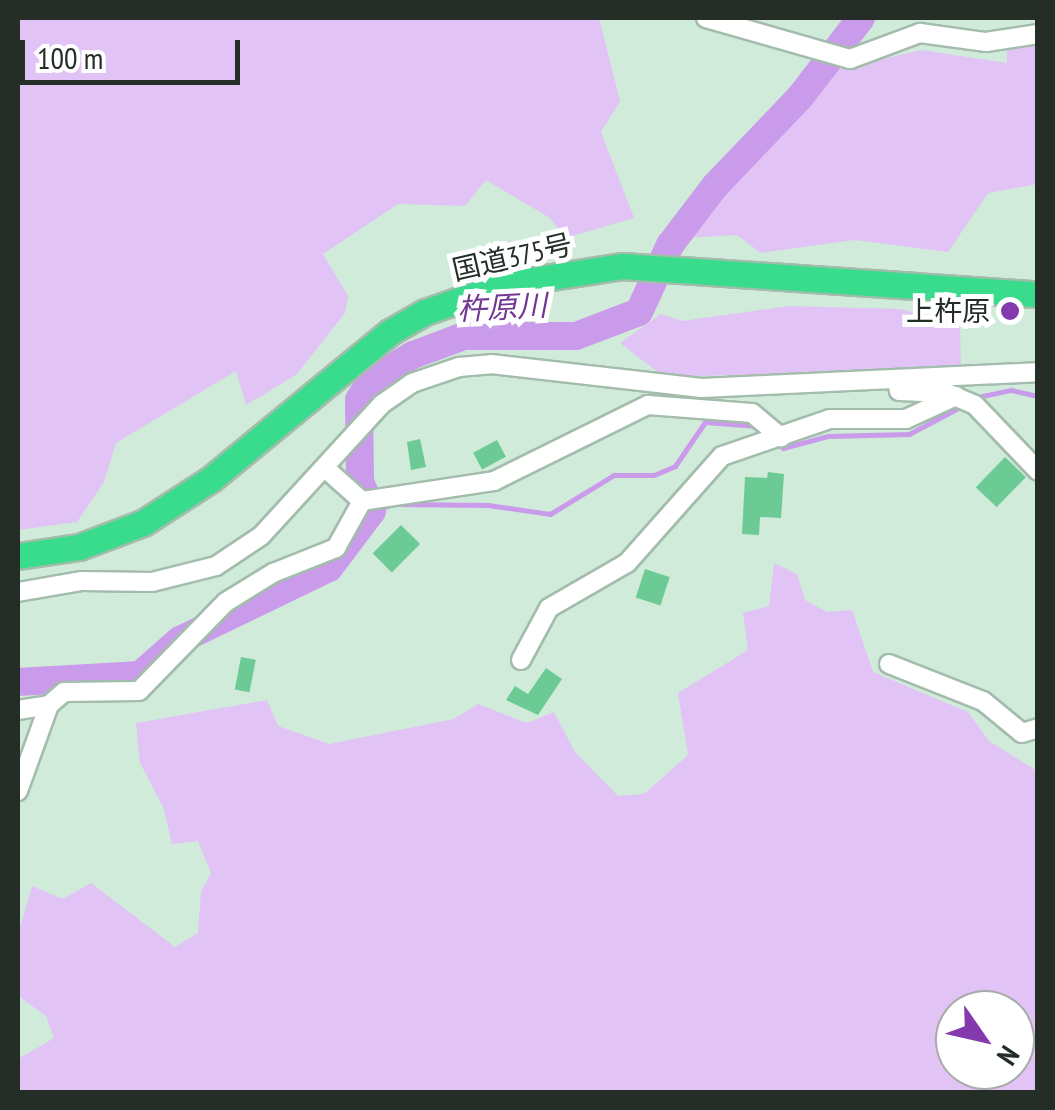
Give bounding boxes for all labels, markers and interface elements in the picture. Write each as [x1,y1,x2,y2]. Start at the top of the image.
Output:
scale bar [25,20,245,82]
text: 100 m [37,38,103,77]
street label: 国道375号 [449,227,575,287]
water label: 杵原川 [456,287,548,327]
place label: 上杵原 [906,294,990,328]
marker: 上杵原 [999,300,1021,322]
north arrow [935,990,1035,1090]
text: N [989,1039,1028,1073]

